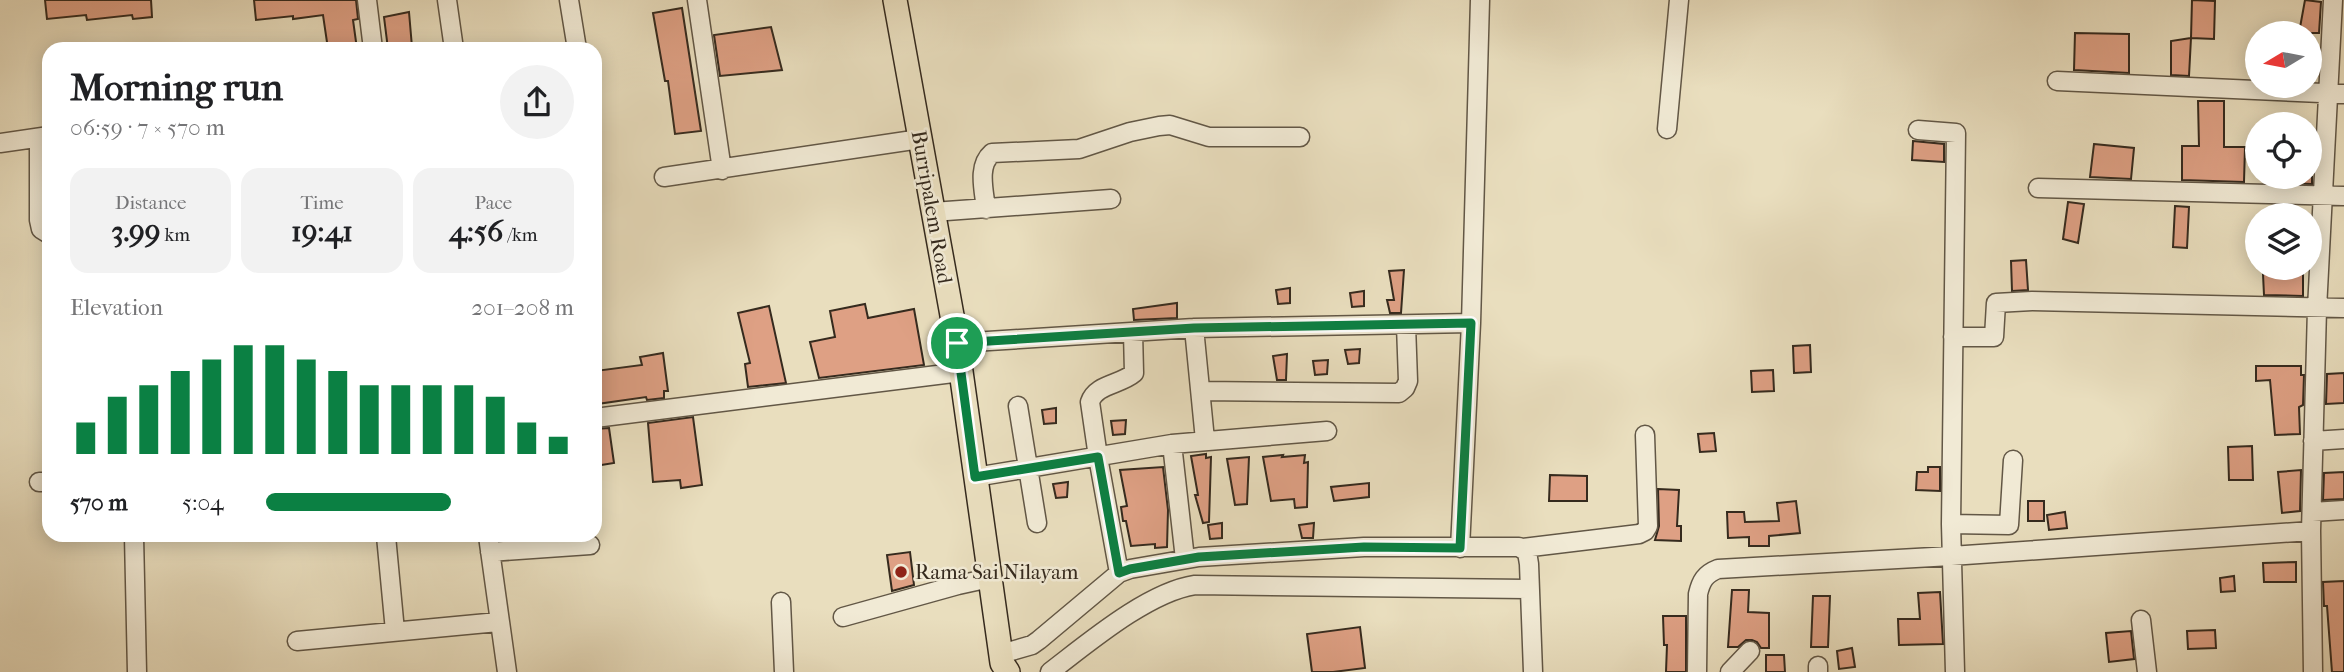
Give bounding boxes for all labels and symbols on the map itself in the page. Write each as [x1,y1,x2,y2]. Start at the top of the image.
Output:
north arrow [2245,21,2322,98]
street label: Burripalem Road [907,128,957,286]
pin [927,313,987,373]
place label: Rama Sai Nilayam [915,560,1079,584]
marker: Rama Sai Nilayam [893,564,909,580]

